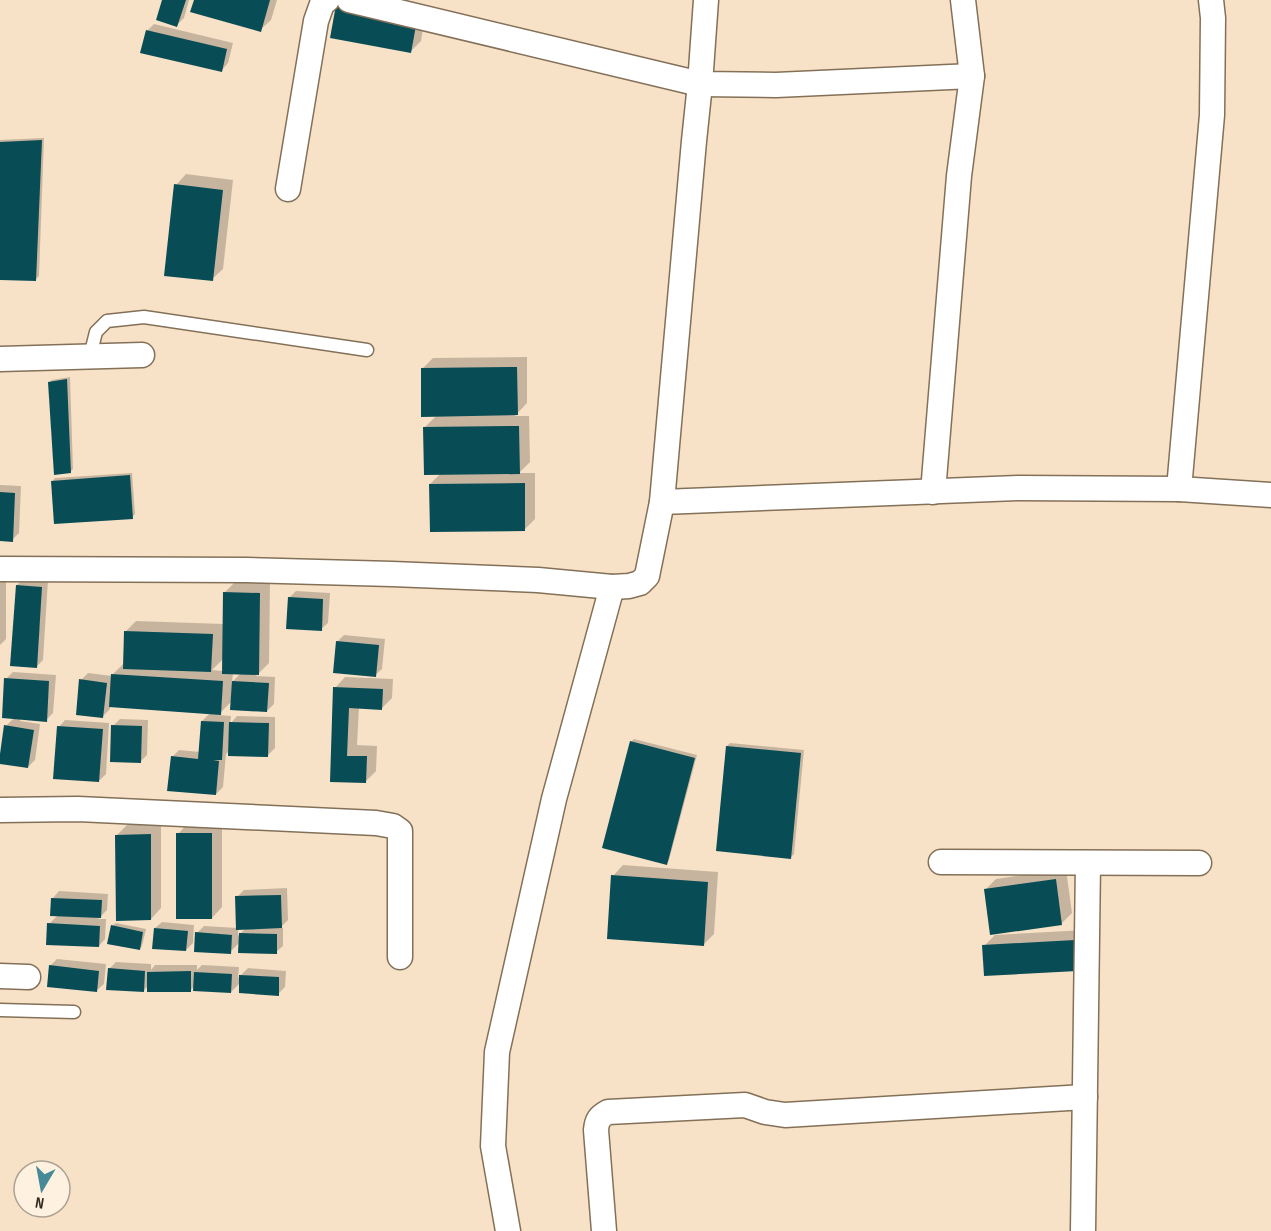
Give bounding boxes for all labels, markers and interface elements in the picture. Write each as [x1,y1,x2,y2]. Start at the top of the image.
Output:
north arrow [12,1159,72,1219]
text: N [34,1192,46,1212]

